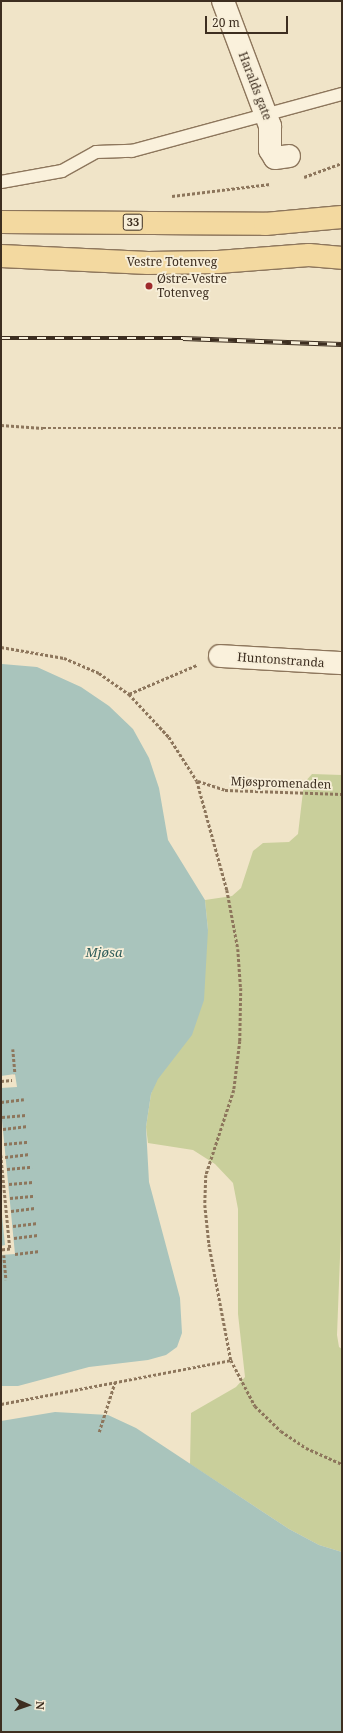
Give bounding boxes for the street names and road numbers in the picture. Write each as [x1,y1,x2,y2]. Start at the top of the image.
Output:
street label: Haralds gate [235,50,275,122]
road number: 33 [122,213,144,231]
street label: Vestre Totenveg [127,255,217,269]
street label: Huntonstranda [237,650,325,670]
street label: Mjøspromenaden [230,774,332,792]

